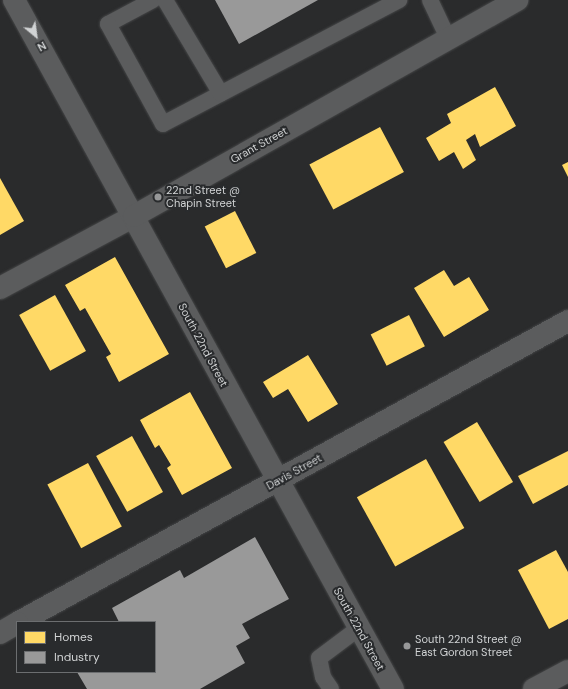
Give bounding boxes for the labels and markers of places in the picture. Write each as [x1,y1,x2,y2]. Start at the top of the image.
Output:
place label: 22nd Street @ Chapin Street [166,184,240,210]
marker: 22nd Street @ Chapin Street [153,192,163,202]
place label: South 22nd Street @ East Gordon Street [415,633,522,659]
marker: South 22nd Street @ East Gordon Street [402,641,412,651]

